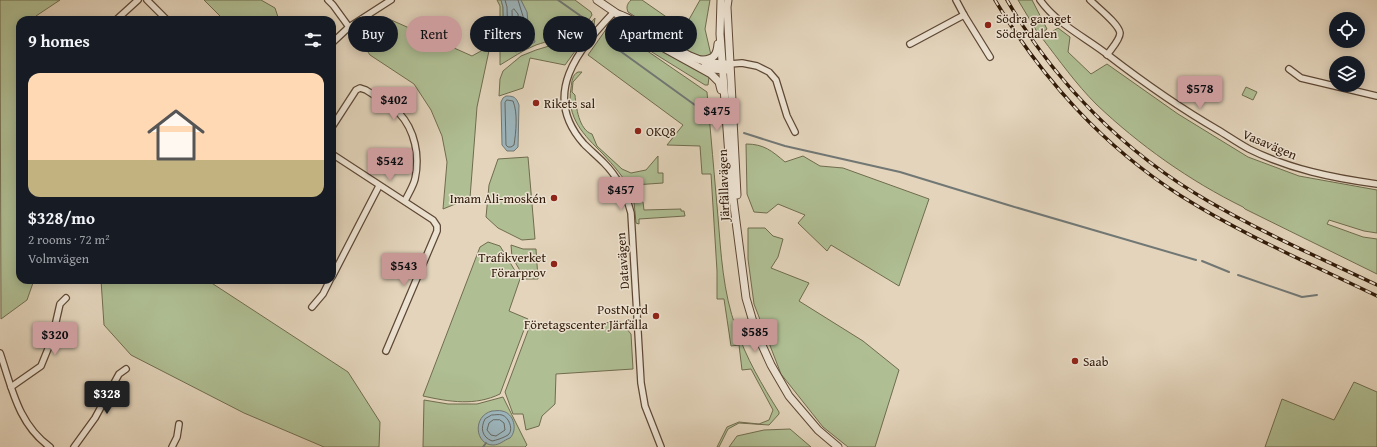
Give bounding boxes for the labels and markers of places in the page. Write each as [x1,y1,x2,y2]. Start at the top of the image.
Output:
place label: Södra garaget Söderdalen [996,9,1072,43]
marker: Södra garaget Söderdalen [983,20,993,30]
pin: $578 [1176,76,1224,110]
pin: $402 [370,87,418,121]
place label: Rikets sal [544,94,595,113]
marker: Rikets sal [531,98,541,108]
pin: $475 [693,98,741,132]
place label: OKQ8 [646,122,676,141]
marker: OKQ8 [633,126,643,136]
pin: $542 [366,148,414,182]
pin: $457 [597,177,645,211]
place label: Imam Ali-moskén [450,189,547,208]
marker: Imam Ali-moskén [549,193,559,203]
place label: Trafikverket Förarprov [478,248,547,282]
pin: $543 [380,253,428,287]
marker: Trafikverket Förarprov [549,259,559,269]
place label: PostNord Företagscenter Järfälla [524,300,649,334]
marker: PostNord Företagscenter Järfälla [651,311,661,321]
pin: $585 [731,319,779,353]
pin: $320 [31,322,79,356]
place label: Saab [1083,352,1109,371]
marker: Saab [1070,356,1080,366]
pin: $328 [83,381,131,415]

